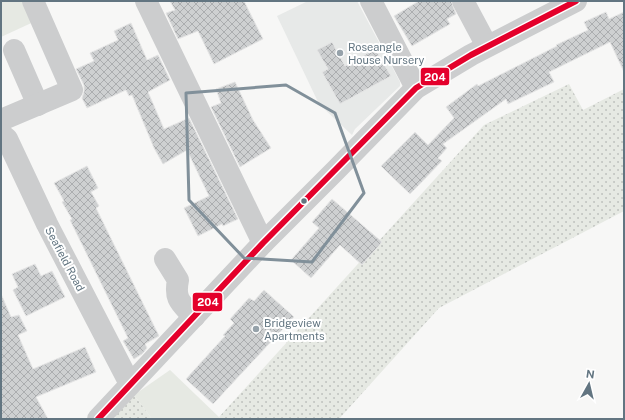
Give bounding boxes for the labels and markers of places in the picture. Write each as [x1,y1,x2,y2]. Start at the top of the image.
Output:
place label: Roseangle House Nursery [348,41,425,66]
marker: Roseangle House Nursery [335,48,345,58]
unlabelled marker [299,196,309,206]
place label: Bridgeview Apartments [264,317,325,342]
marker: Bridgeview Apartments [251,324,261,334]

